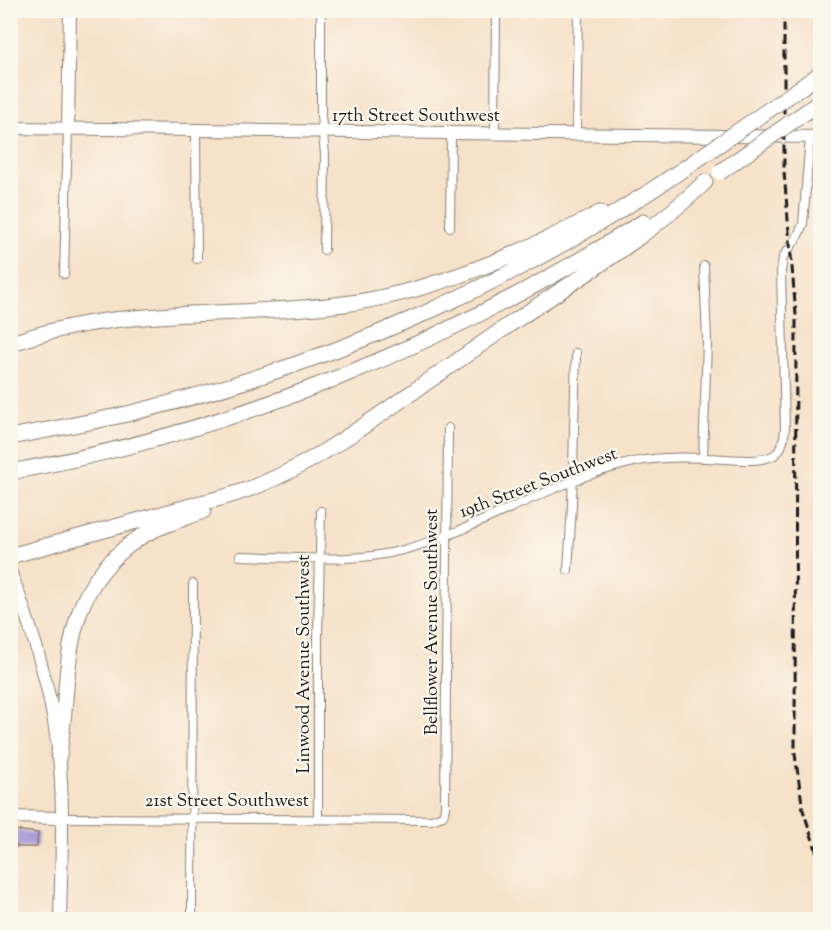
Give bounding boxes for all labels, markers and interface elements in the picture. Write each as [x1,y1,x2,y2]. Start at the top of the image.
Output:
street label: 17th Street Southwest [332,104,500,130]
street label: 19th Street Southwest [456,442,622,526]
street label: Bellflower Avenue Southwest [420,509,446,735]
street label: Linwood Avenue Southwest [292,555,318,773]
street label: 21st Street Southwest [145,789,309,815]

